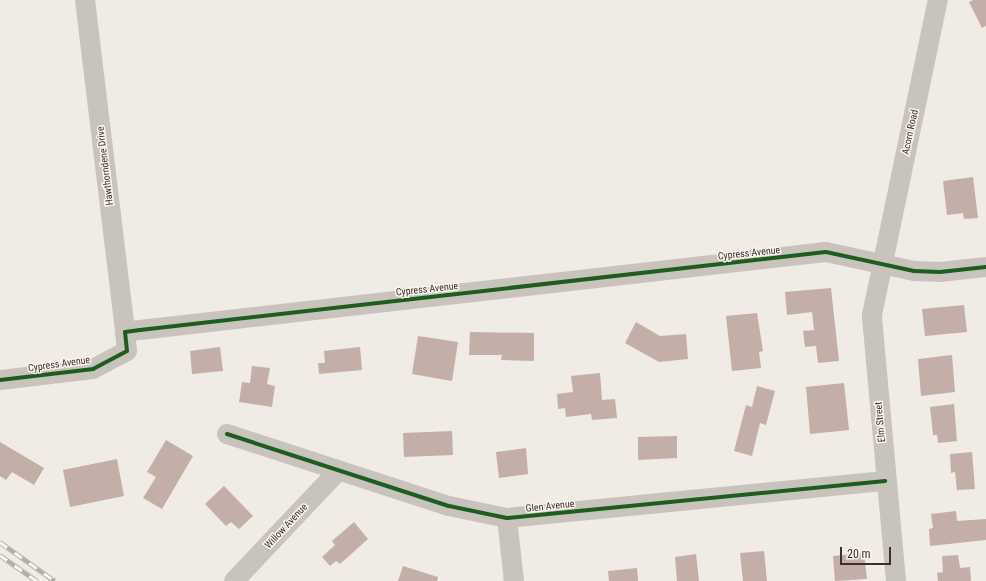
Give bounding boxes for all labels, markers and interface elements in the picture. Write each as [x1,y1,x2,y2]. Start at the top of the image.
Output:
street label: Acorn Road [899,108,921,156]
street label: Hawthorndene Drive [94,126,116,206]
street label: Cypress Avenue [717,244,781,262]
street label: Cypress Avenue [395,280,459,298]
street label: Cypress Avenue [27,354,91,374]
street label: Elm Street [872,401,888,443]
street label: Glen Avenue [525,497,575,515]
street label: Willow Avenue [262,501,310,551]
scale bar [842,539,893,565]
text: 20 m [847,547,871,561]

